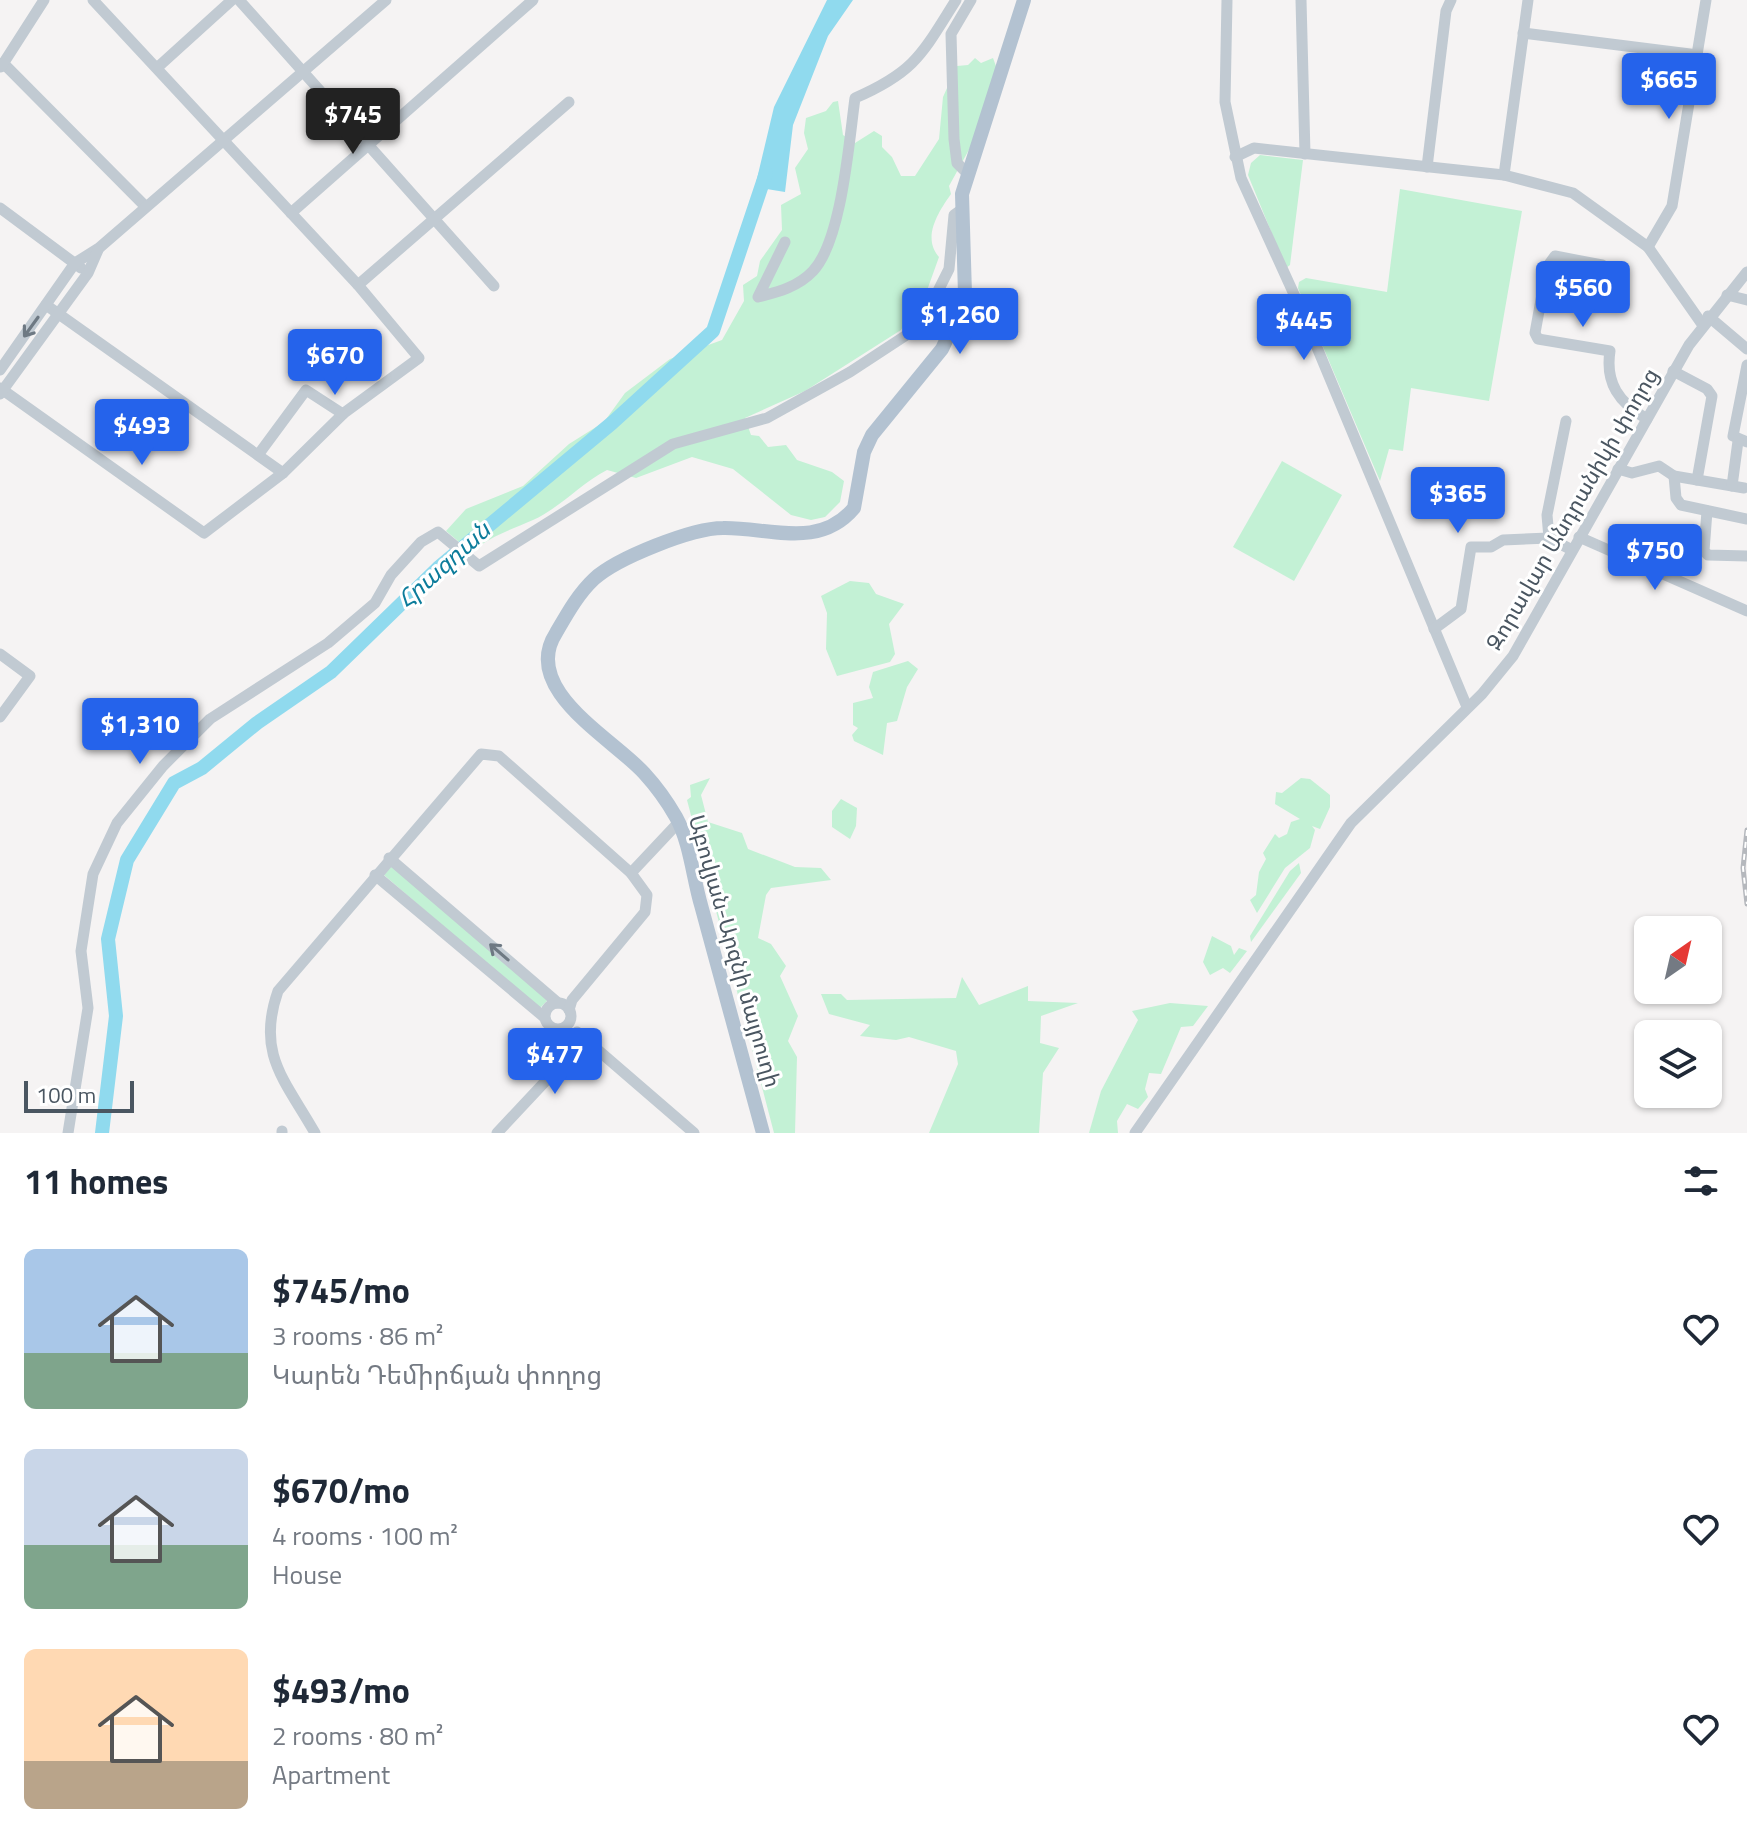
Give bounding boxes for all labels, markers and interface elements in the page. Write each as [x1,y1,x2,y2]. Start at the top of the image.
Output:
pin: $665 [1622,53,1716,121]
text: $665 [1640,59,1698,98]
pin: $745 [306,88,400,156]
text: $745 [324,94,382,133]
pin: $560 [1536,261,1630,329]
text: $560 [1554,267,1612,306]
pin: $1,260 [895,288,1025,356]
text: $1,260 [920,294,1000,333]
pin: $445 [1257,294,1351,362]
text: $445 [1275,300,1333,339]
one-way arrow [22,316,39,337]
pin: $670 [288,329,382,397]
text: $670 [306,335,364,374]
street label: Զորավար Անդրանիկի փողոց [1477,361,1667,657]
pin: $493 [95,399,189,467]
text: $493 [113,405,171,444]
pin: $365 [1411,467,1505,535]
text: $365 [1429,473,1487,512]
water label: Հրազդան [389,511,499,616]
pin: $750 [1608,524,1702,592]
text: $750 [1626,530,1684,569]
pin: $1,310 [75,698,205,766]
text: $1,310 [100,704,180,743]
street label: Աբովյան-Արզնի մայրուղի [680,811,790,1091]
north arrow [1634,916,1722,1004]
map controls [1634,916,1722,1108]
one-way arrow [489,943,510,961]
button: layers [1634,1020,1722,1108]
pin: $477 [508,1028,602,1096]
text: $477 [526,1034,584,1073]
scale bar [24,1077,134,1113]
text: 100 m [36,1078,96,1112]
text: 11 homes [24,1155,168,1207]
icon: filters [1679,1159,1723,1203]
text: $745/mo [272,1264,410,1316]
icon: home [88,1281,184,1377]
icon: heart [1679,1307,1723,1351]
text: 3 rooms · 86 m² [272,1316,443,1355]
text: Կարեն Դեմիրճյան փողոց [272,1355,602,1394]
text: $670/mo [272,1464,410,1516]
icon: home [88,1481,184,1577]
icon: heart [1679,1507,1723,1551]
text: 4 rooms · 100 m² [272,1516,458,1555]
text: House [272,1555,342,1594]
text: $493/mo [272,1664,410,1716]
icon: home [88,1681,184,1777]
icon: heart [1679,1707,1723,1751]
text: 2 rooms · 80 m² [272,1716,443,1755]
text: Apartment [272,1755,390,1794]

